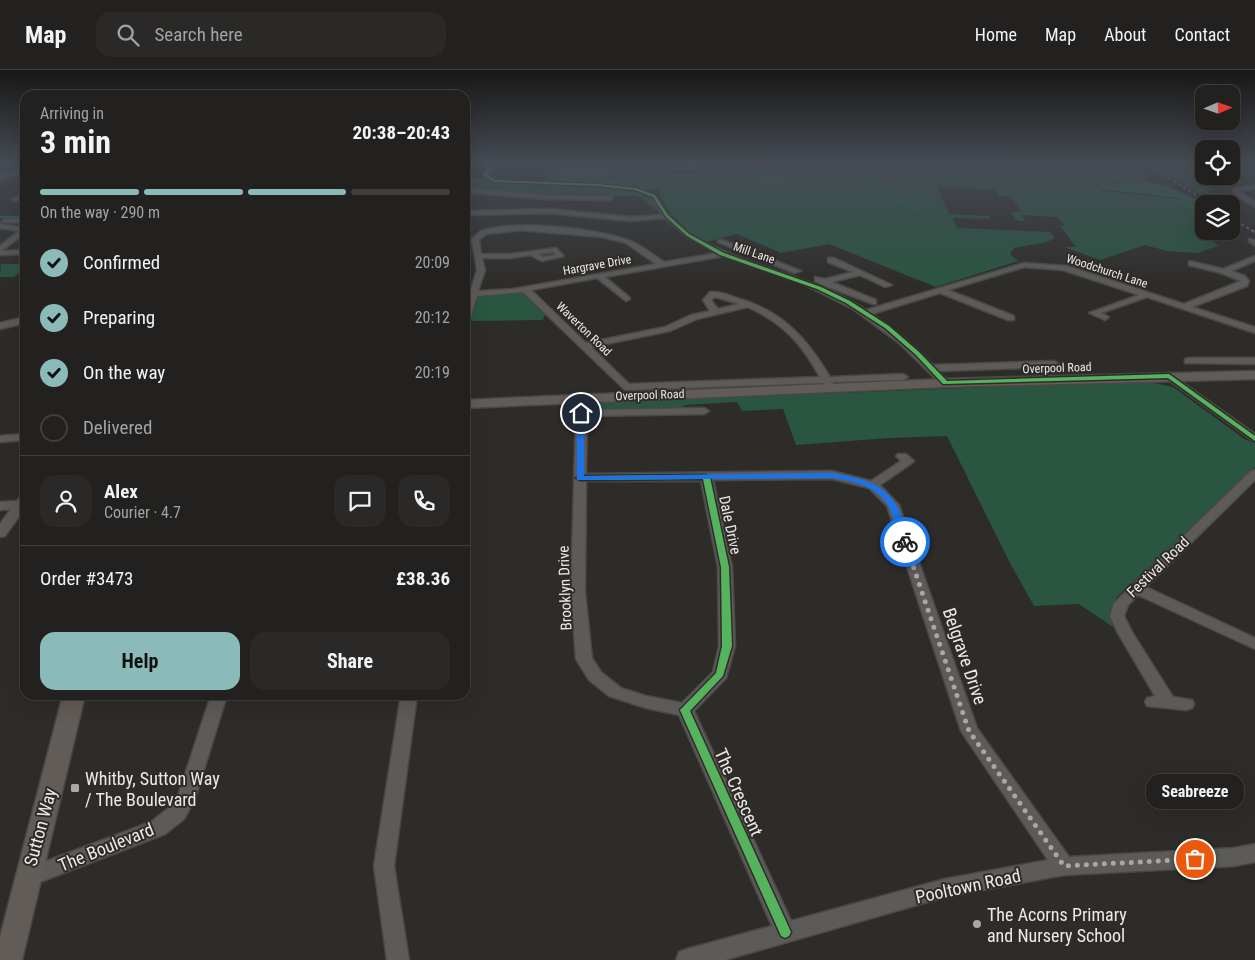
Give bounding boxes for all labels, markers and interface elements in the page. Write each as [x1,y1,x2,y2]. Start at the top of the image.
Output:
search box [96,12,446,57]
text: Map [25,21,66,49]
icon: search [114,21,142,49]
text: Search here [154,23,243,46]
text: Home [975,24,1017,45]
text: Map [1045,24,1076,45]
text: About [1104,24,1146,45]
text: Contact [1174,24,1230,45]
north arrow [1195,85,1240,130]
map controls [1195,85,1240,240]
text: Arriving in [40,104,104,123]
text: 20:38–20:43 [352,121,450,144]
text: 3 min [40,123,111,161]
button: locate [1195,140,1240,185]
button: layers [1195,195,1240,240]
text: On the way · 290 m [40,203,160,222]
street label: Mill Lane [731,239,777,267]
icon: check [40,249,68,277]
text: Confirmed [83,251,160,274]
street label: Woodchurch Lane [1065,251,1150,291]
street label: Hargrave Drive [562,252,633,278]
text: 20:09 [415,253,450,272]
street label: Waverton Road [553,299,615,359]
icon: check [40,304,68,332]
text: Preparing [83,306,155,329]
text: 20:12 [415,308,450,327]
icon: check [40,359,68,387]
street label: Overpool Road [1022,360,1092,376]
text: On the way [83,361,165,384]
text: 20:19 [415,363,450,382]
street label: Overpool Road [615,387,685,403]
pin [560,392,602,434]
icon: home [567,399,595,427]
text: Delivered [83,416,152,439]
button: person [40,475,92,527]
button: chat [334,475,386,527]
button: phone [398,475,450,527]
text: Alex [104,480,138,503]
street label: Dale Drive [715,494,745,556]
text: Courier · 4.7 [104,503,181,522]
courier [880,517,930,567]
icon: bike [891,528,919,556]
street label: Festival Road [1123,533,1193,601]
street label: Brooklyn Drive [555,545,575,631]
text: Order #3473 [40,567,133,590]
text: £38.36 [396,567,450,590]
street label: Belgrave Drive [939,605,991,707]
button: Help [40,632,240,690]
button: Share [250,632,450,690]
street label: The Crescent [710,745,768,839]
place label: Whitby, Sutton Way / The Boulevard [85,768,220,810]
callout: Seabreeze [1146,774,1244,809]
marker: Whitby, Sutton Way / The Boulevard [69,782,81,794]
text: Seabreeze [1162,782,1228,801]
street label: Sutton Way [20,785,61,868]
street label: The Boulevard [55,818,157,876]
pin [1174,838,1216,880]
icon: bag [1181,845,1209,873]
street label: Pooltown Road [914,865,1022,907]
place label: The Acorns Primary and Nursery School [987,904,1127,946]
marker: The Acorns Primary and Nursery School [971,918,983,930]

